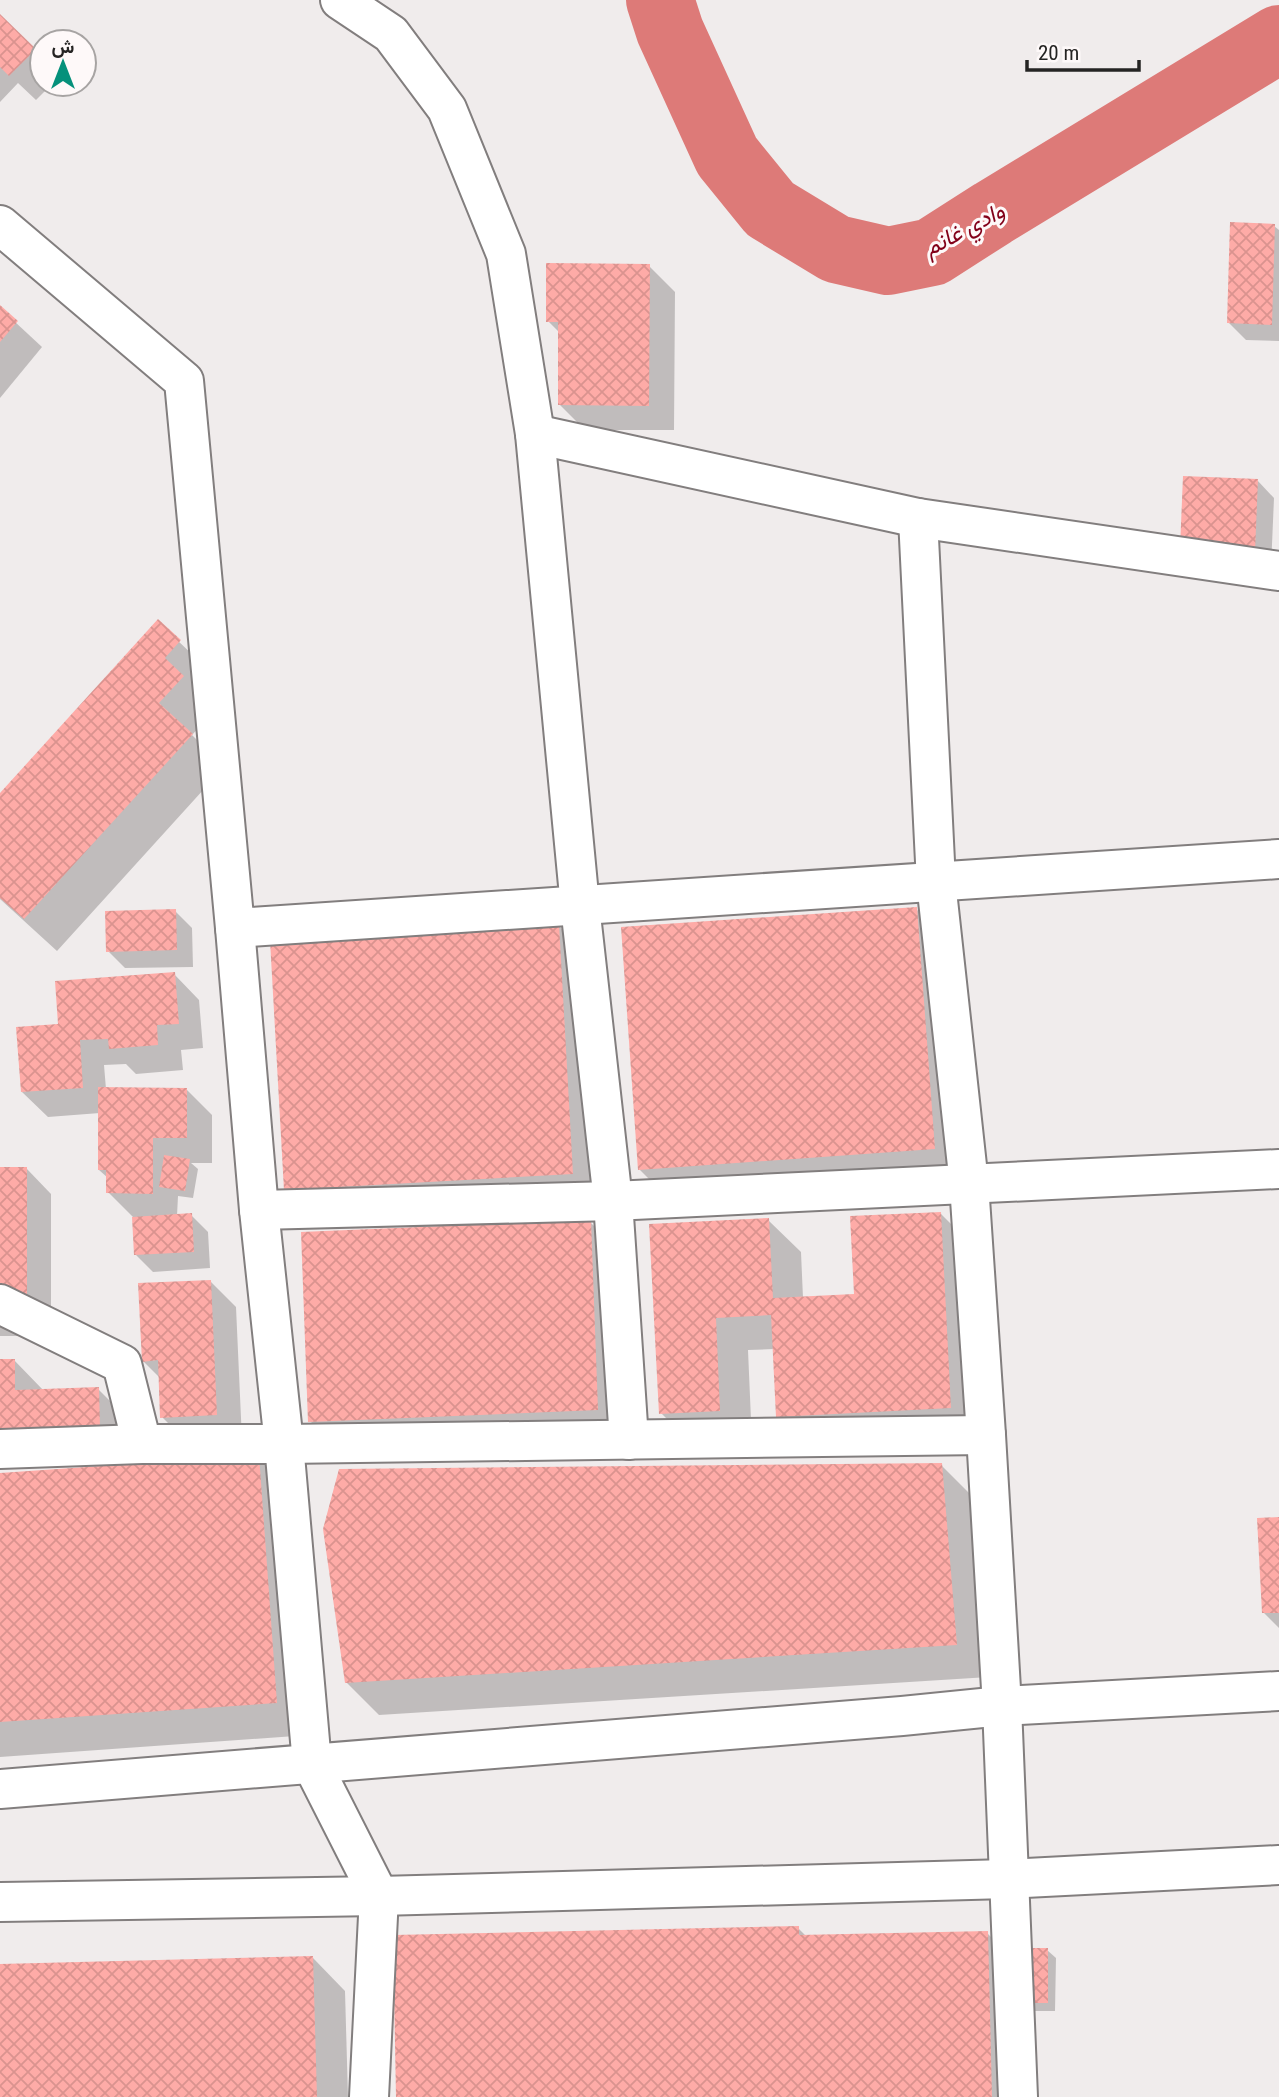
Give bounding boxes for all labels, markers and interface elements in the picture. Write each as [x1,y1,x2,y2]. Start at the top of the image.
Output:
north arrow [28,28,98,98]
scale bar [1027,28,1139,72]
text: ش [52,35,75,58]
text: 20 m [1038,41,1079,65]
water label: وادي غانم [919,197,1011,267]

